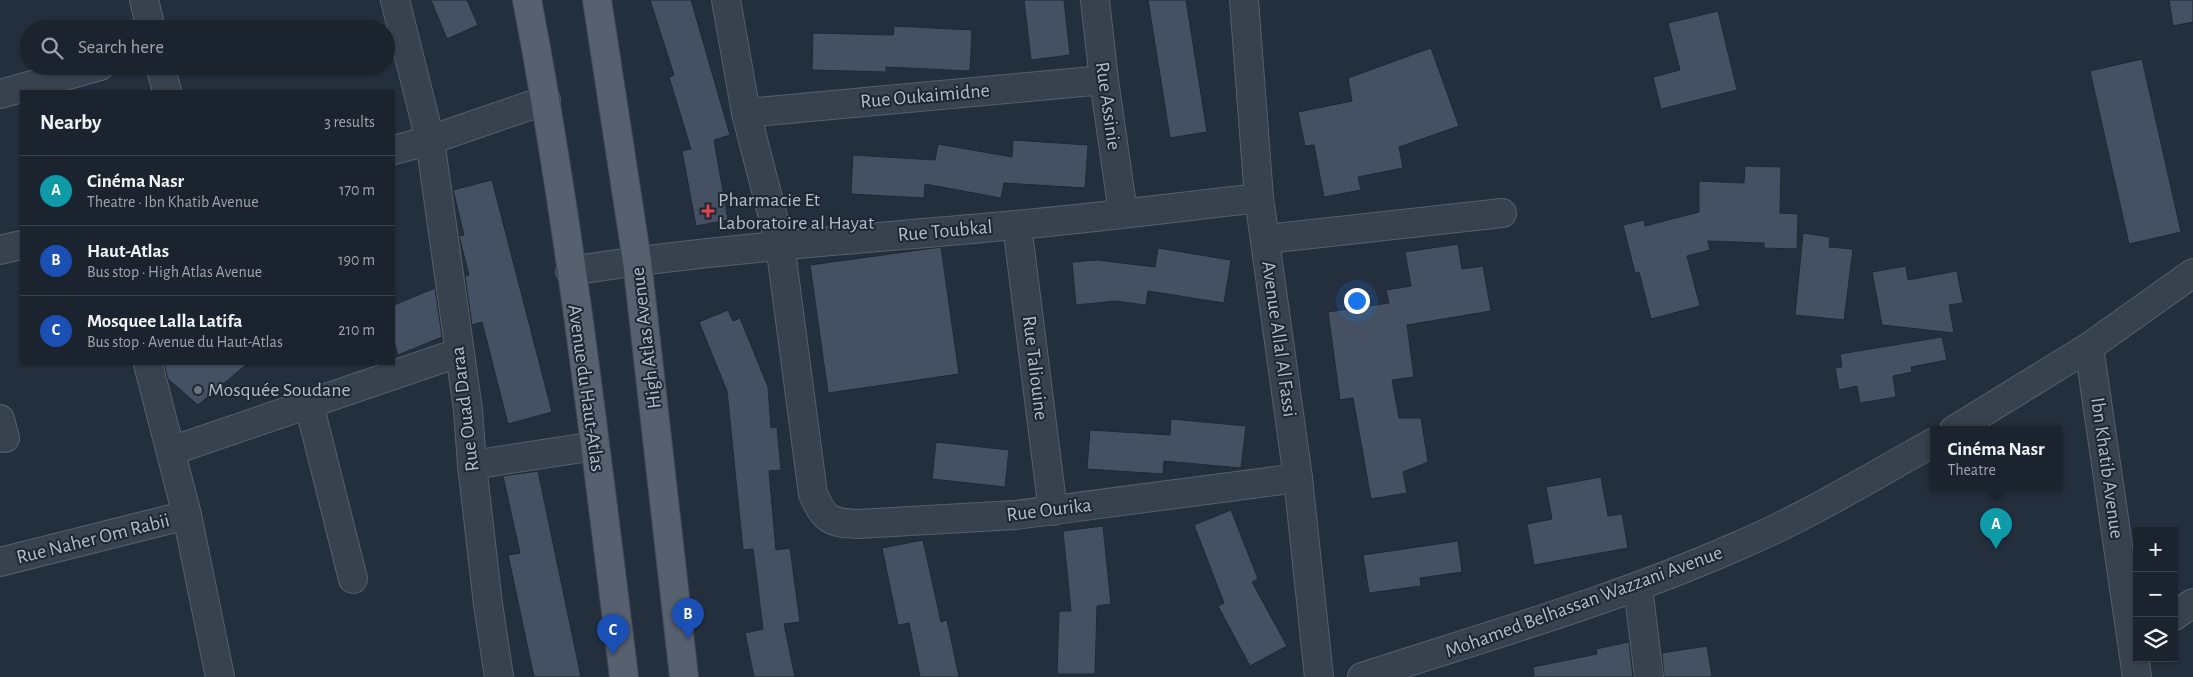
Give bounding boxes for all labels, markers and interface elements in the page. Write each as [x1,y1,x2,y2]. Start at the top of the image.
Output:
search box [20,20,395,75]
icon: search [38,34,66,62]
text: Search here [78,38,164,57]
street label: Rue Assinie [1092,61,1124,151]
street label: Rue Oukaimidne [859,80,991,112]
text: Nearby [40,112,101,133]
text: 3 results [324,114,375,130]
text: Cinéma Nasr [87,172,184,191]
text: A [51,182,61,198]
text: 170 m [339,182,375,198]
place label: Pharmacie Et Laboratoire al Hayat [718,190,875,233]
text: Theatre · Ibn Khatib Avenue [87,194,259,210]
marker: Pharmacie Et Laboratoire al Hayat [702,205,714,217]
street label: Rue Toubkal [897,217,993,245]
text: Haut-Atlas [87,242,169,261]
text: B [51,252,61,268]
text: 190 m [338,252,375,268]
street label: Avenue Allal Al Fassi [1258,260,1300,418]
text: Bus stop · High Atlas Avenue [87,264,262,280]
street label: High Atlas Avenue [627,266,665,410]
your location [1344,288,1370,314]
street label: Avenue du Haut-Atlas [564,303,608,473]
text: Mosquee Lalla Latifa [87,312,243,331]
street label: Rue Taliouine [1019,315,1051,421]
text: C [52,322,60,338]
text: 210 m [338,322,375,338]
text: Bus stop · Avenue du Haut-Atlas [87,334,283,350]
street label: Rue Ouad Daraa [447,345,483,473]
place label: Mosquée Soudane [208,380,351,400]
marker: Mosquée Soudane [192,384,204,396]
street label: Ibn Khatib Avenue [2087,396,2127,540]
popup [1930,426,2062,491]
text: Cinéma Nasr [1947,440,2045,459]
text: Theatre [1947,462,1996,478]
street label: Rue Ourika [1005,495,1093,525]
pin: A [1980,508,2012,549]
street label: Rue Naher Om Rabii [14,510,172,568]
map controls [2133,527,2178,662]
button: + [2133,527,2178,572]
street label: Mohamed Belhassan Wazzani Avenue [1443,542,1725,662]
button: − [2133,572,2178,617]
pin: B [672,598,704,639]
pin: C [597,614,629,655]
button: layers [2133,617,2178,662]

